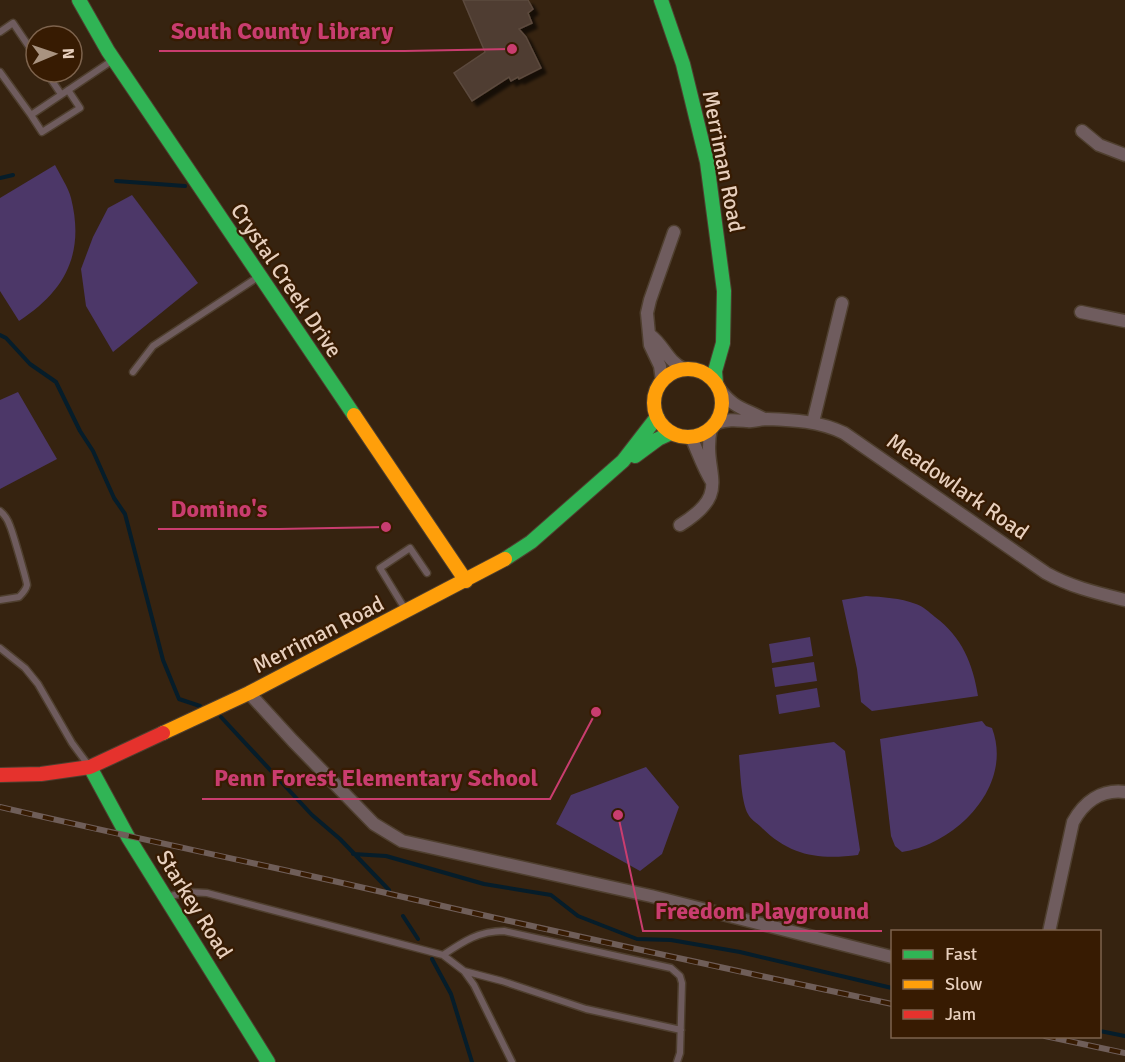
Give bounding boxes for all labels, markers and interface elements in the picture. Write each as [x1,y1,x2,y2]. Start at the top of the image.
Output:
callout: South County Library [159,9,405,51]
text: South County Library [171,16,393,46]
north arrow [24,24,84,84]
text: N [58,48,78,59]
street label: Merriman Road [697,88,750,234]
street label: Crystal Creek Drive [225,198,348,363]
street label: Meadowlark Road [881,427,1034,545]
callout: Domino's [158,487,279,529]
text: Domino's [171,494,268,524]
street label: Merriman Road [248,590,388,679]
callout: Penn Forest Elementary School [202,757,550,799]
text: Penn Forest Elementary School [214,763,539,793]
street label: Starkey Road [151,845,239,963]
callout: Freedom Playground [643,889,882,931]
text: Freedom Playground [655,896,869,926]
legend [891,930,1101,1038]
text: Fast [945,943,977,965]
text: Slow [945,973,982,995]
text: Jam [945,1003,976,1025]

